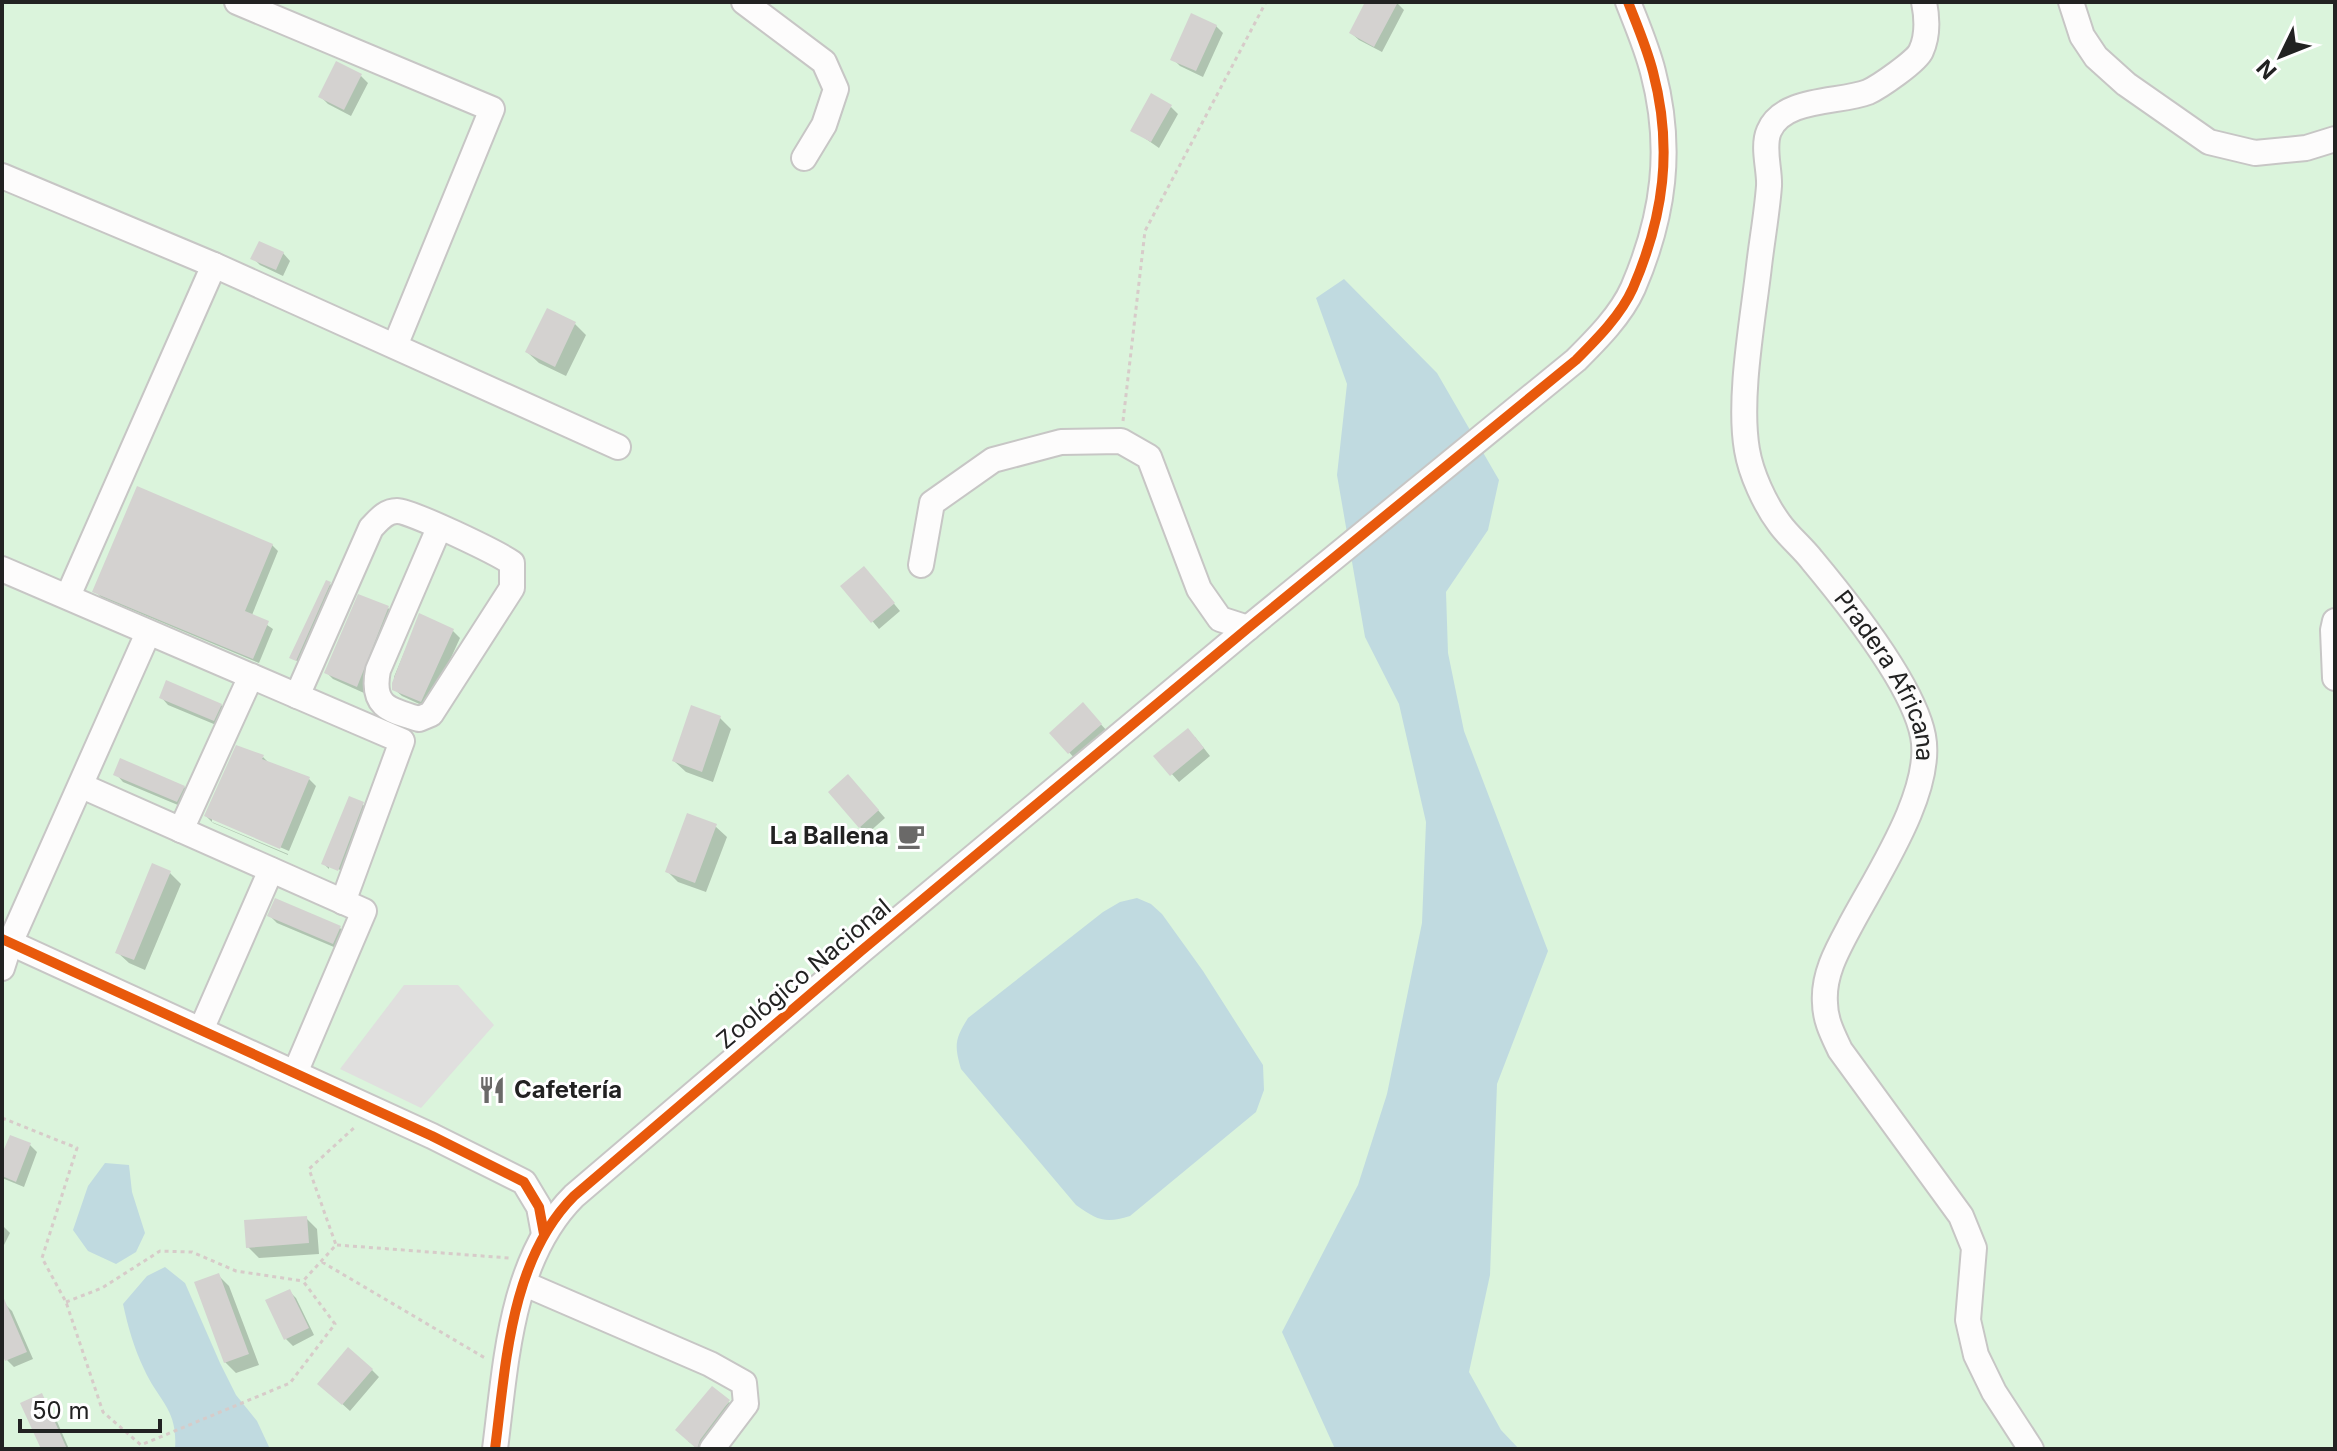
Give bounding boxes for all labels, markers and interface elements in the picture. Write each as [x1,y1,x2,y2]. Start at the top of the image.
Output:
north arrow [2241,16,2321,96]
text: N [2251,55,2282,85]
street label: Pradera Africana [1828,584,1940,762]
place label: La Ballena [770,821,889,850]
cafe icon: La Ballena [896,821,926,851]
street label: Zoológico Nacional [711,892,897,1055]
restaurant icon: Cafetería [477,1075,507,1105]
place label: Cafetería [514,1075,622,1104]
scale bar [20,1383,160,1433]
text: 50 m [32,1396,90,1425]

